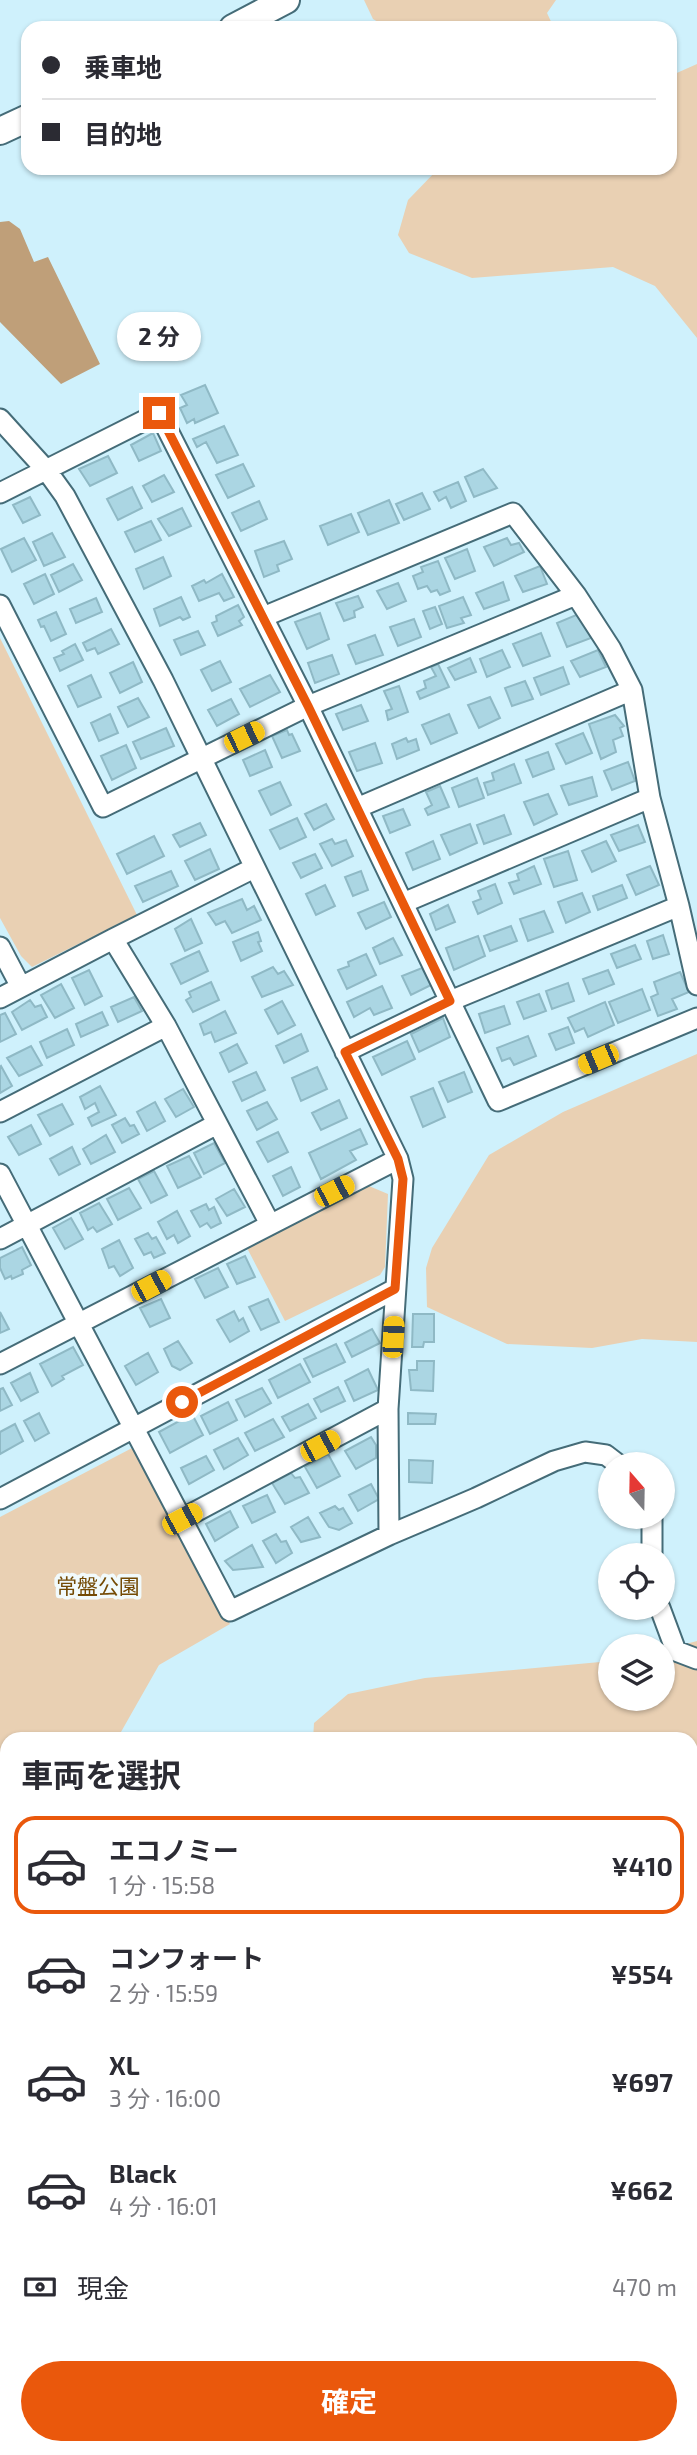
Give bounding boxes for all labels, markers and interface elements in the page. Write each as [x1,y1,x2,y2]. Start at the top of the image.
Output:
text: 乗車地 [84,51,162,82]
text: 目的地 [84,118,162,149]
callout: 2 分 [117,312,201,360]
text: 2 分 [138,322,180,350]
route end [143,397,175,429]
car [221,718,268,756]
car [575,1041,622,1077]
car [311,1172,358,1210]
car [128,1267,175,1305]
car [382,1315,405,1359]
route start [166,1386,198,1418]
car [297,1427,344,1465]
north arrow [598,1452,676,1530]
map controls [598,1452,675,1711]
car [159,1500,206,1538]
button: locate [598,1543,675,1620]
park label: 常盤公園 [56,1573,140,1598]
button: layers [598,1634,675,1711]
text: 車両を選択 [21,1755,181,1793]
icon: car [25,1834,88,1897]
text: エコノミー [109,1834,239,1865]
text: ¥410 [612,1850,673,1881]
text: 1 分 · 15:58 [109,1871,215,1899]
icon: car [25,1942,88,2005]
text: コンフォート [109,1942,264,1973]
text: ¥554 [610,1958,673,1989]
text: 2 分 · 15:59 [109,1979,218,2007]
text: XL [109,2049,140,2080]
icon: car [25,2050,88,2113]
text: ¥697 [611,2066,673,2097]
text: 3 分 · 16:00 [109,2084,221,2112]
text: Black [109,2157,177,2188]
icon: car [25,2158,88,2221]
text: ¥662 [610,2174,673,2205]
text: 4 分 · 16:01 [109,2192,218,2220]
icon: cash [21,2268,59,2306]
text: 現金 [77,2272,129,2303]
text: 470 m [612,2273,677,2301]
button: 確定 [21,2361,677,2441]

